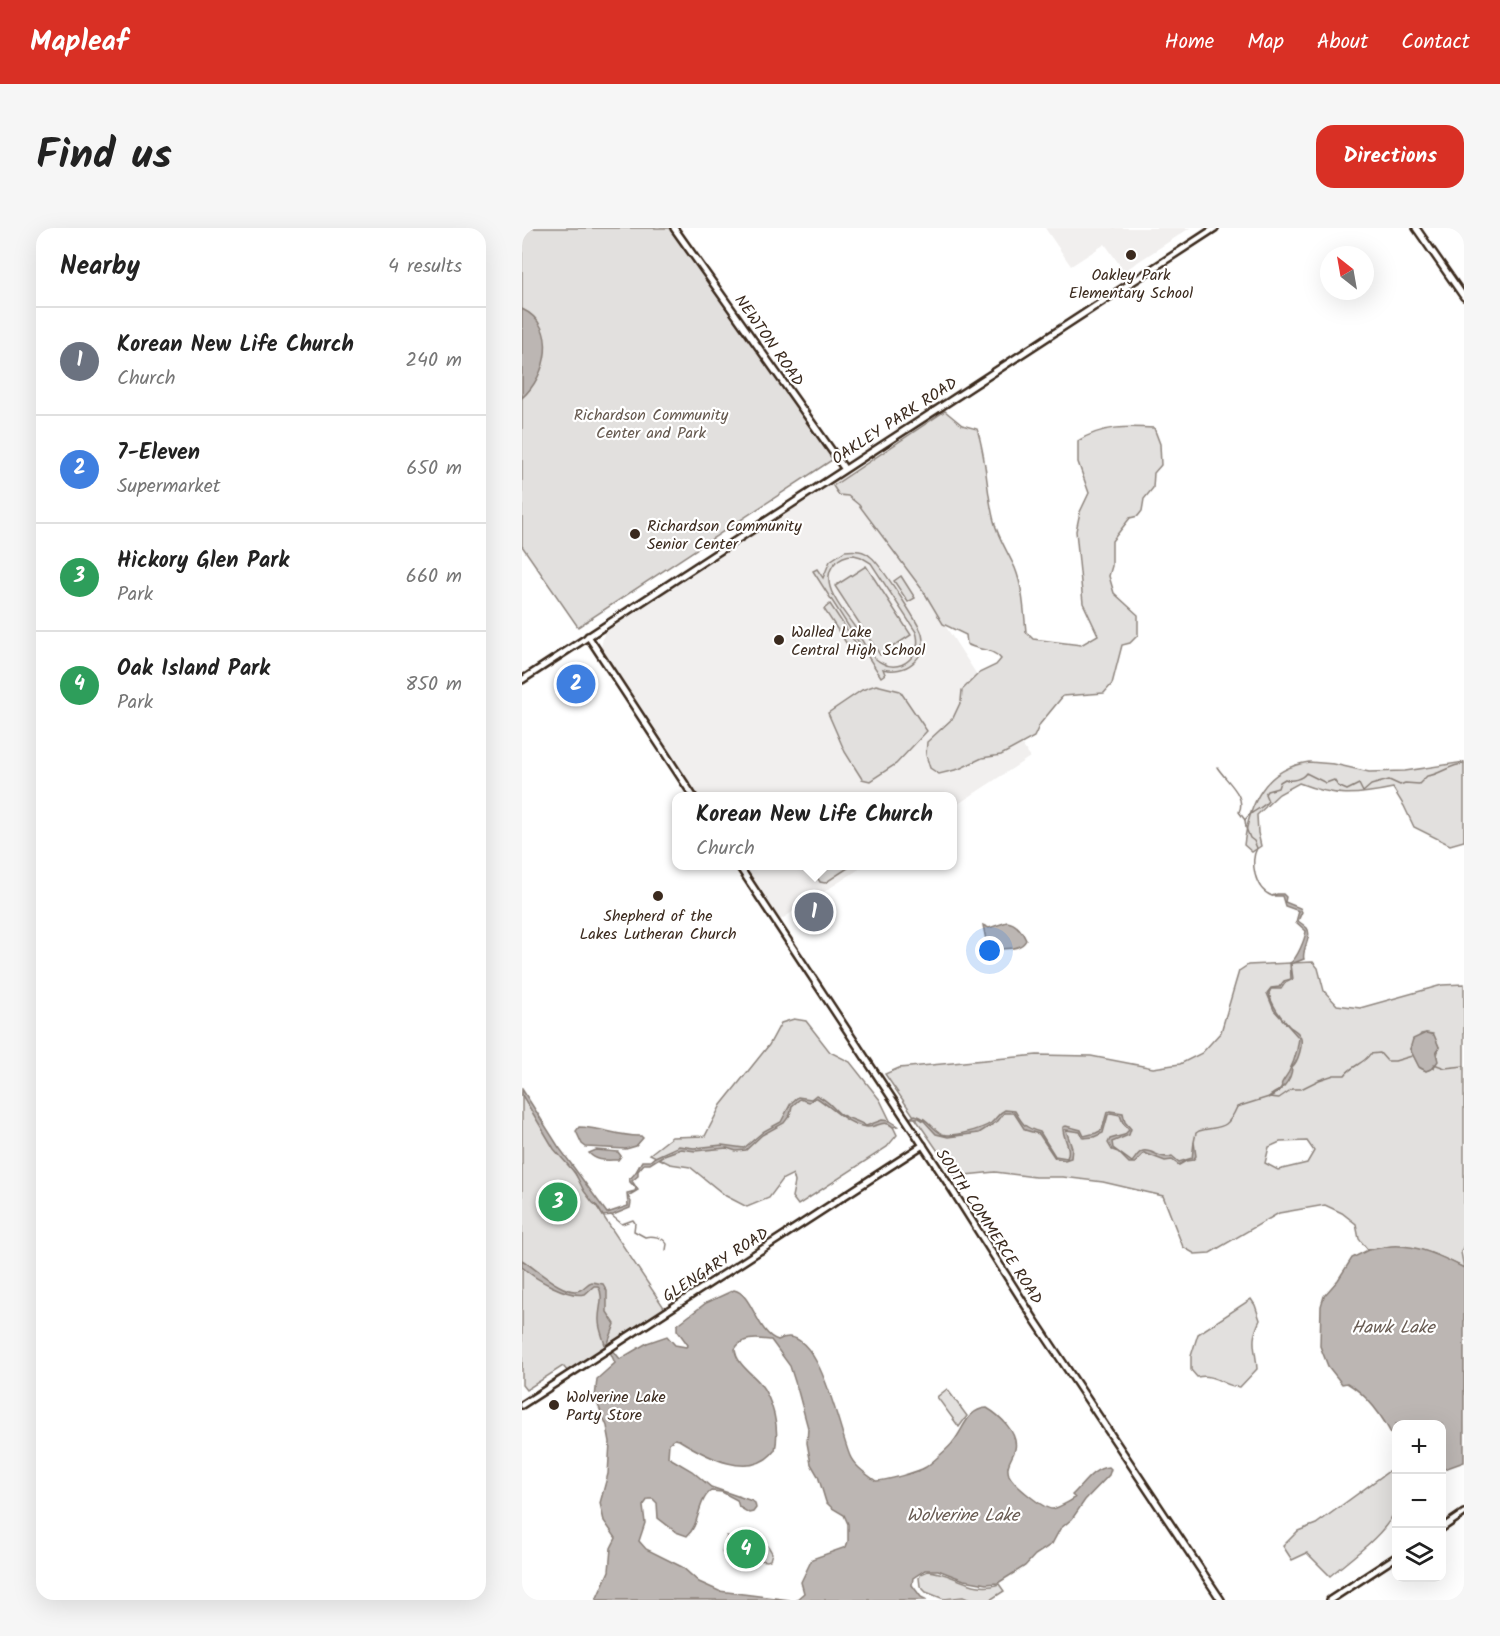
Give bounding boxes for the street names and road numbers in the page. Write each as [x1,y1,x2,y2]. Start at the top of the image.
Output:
street label: NEWTON ROAD [728,290,810,392]
street label: OAKLEY PARK ROAD [827,371,963,471]
street label: SOUTH COMMERCE ROAD [929,1144,1049,1310]
street label: GLENGARY ROAD [658,1221,774,1309]

